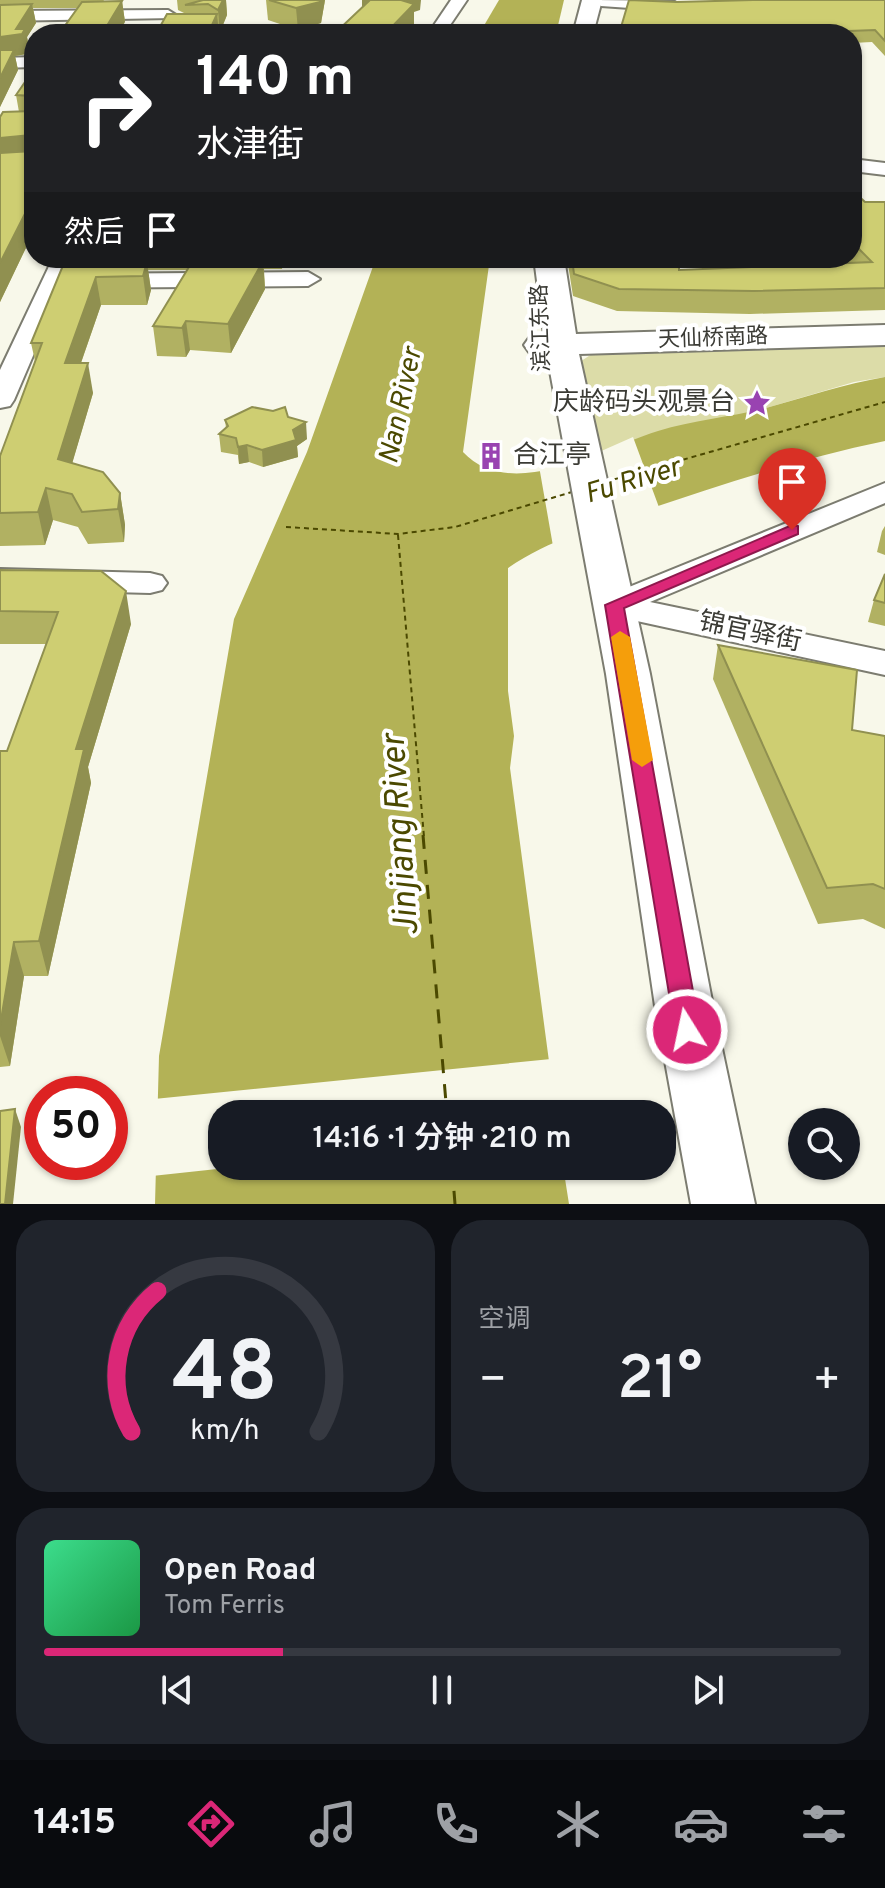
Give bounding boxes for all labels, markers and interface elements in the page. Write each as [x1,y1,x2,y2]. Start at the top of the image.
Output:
text: 140 m [196,45,354,115]
icon: right [64,56,168,160]
text: 水津街 [196,124,304,170]
icon: arrive [140,208,184,252]
text: 然后 [64,216,124,253]
street label: 滨江东路 [527,284,557,372]
street label: 天仙桥南路 [658,324,768,354]
water label: Nan River [372,342,432,467]
place label: 庆龄码头观景台 [553,387,735,420]
place icon: 庆龄码头观景台 [742,388,772,418]
place label: 合江亭 [513,440,591,473]
building icon: 合江亭 [476,441,506,471]
pin [758,448,826,530]
water label: Fu River [581,450,688,514]
icon: arrive [770,460,814,504]
street label: 锦官驿街 [696,606,804,660]
water label: Jinjiang River [373,730,430,937]
position arrow [645,988,729,1072]
speed limit sign: 50 [24,1076,128,1180]
map controls [788,1108,860,1180]
button: search [788,1108,860,1180]
text: 14:16 · 1 分钟 · 210 m [312,1121,572,1158]
text: 空调 [479,1304,531,1337]
text: 48 [172,1325,278,1430]
text: 21° [617,1344,702,1420]
text: − [479,1354,507,1410]
text: + [813,1354,841,1410]
text: km/h [191,1414,260,1450]
text: Open Road [164,1553,316,1590]
text: Tom Ferris [164,1590,285,1623]
icon: previous [155,1668,199,1712]
icon: pause [420,1668,464,1712]
icon: next [686,1668,730,1712]
icon: directions [183,1796,239,1852]
icon: music [305,1796,361,1852]
icon: phone [428,1796,484,1852]
icon: climate [550,1796,606,1852]
icon: car [673,1796,729,1852]
icon: filters [796,1796,852,1852]
text: 14:15 [33,1801,116,1847]

